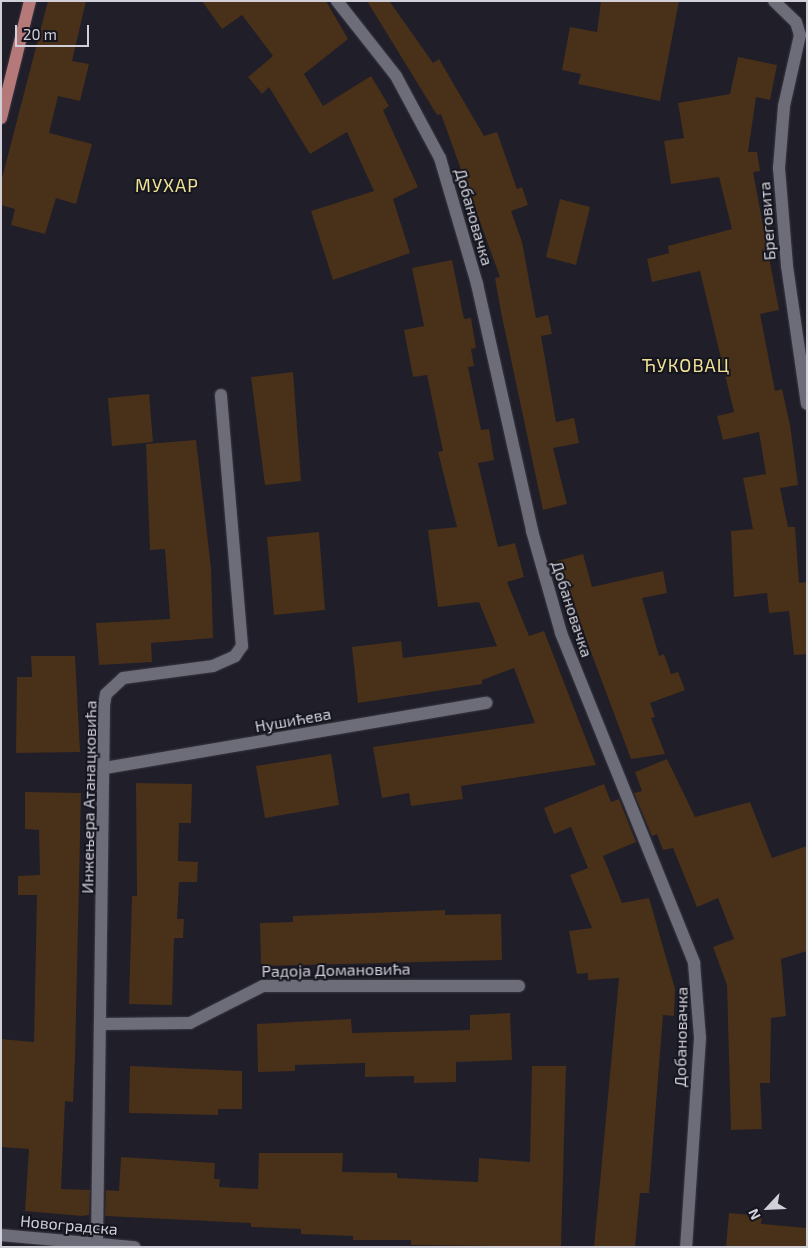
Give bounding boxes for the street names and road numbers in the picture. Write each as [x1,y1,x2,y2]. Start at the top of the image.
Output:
street label: Добановачка [451,166,497,268]
street label: Бреговита [755,181,779,261]
street label: Добановачка [547,558,597,660]
street label: Инжењера Атанацковића [78,700,100,894]
street label: Нушићева [253,704,333,736]
street label: Радоја Домановића [261,959,411,981]
street label: Добановачка [671,987,691,1087]
street label: Новоградска [19,1211,119,1239]

